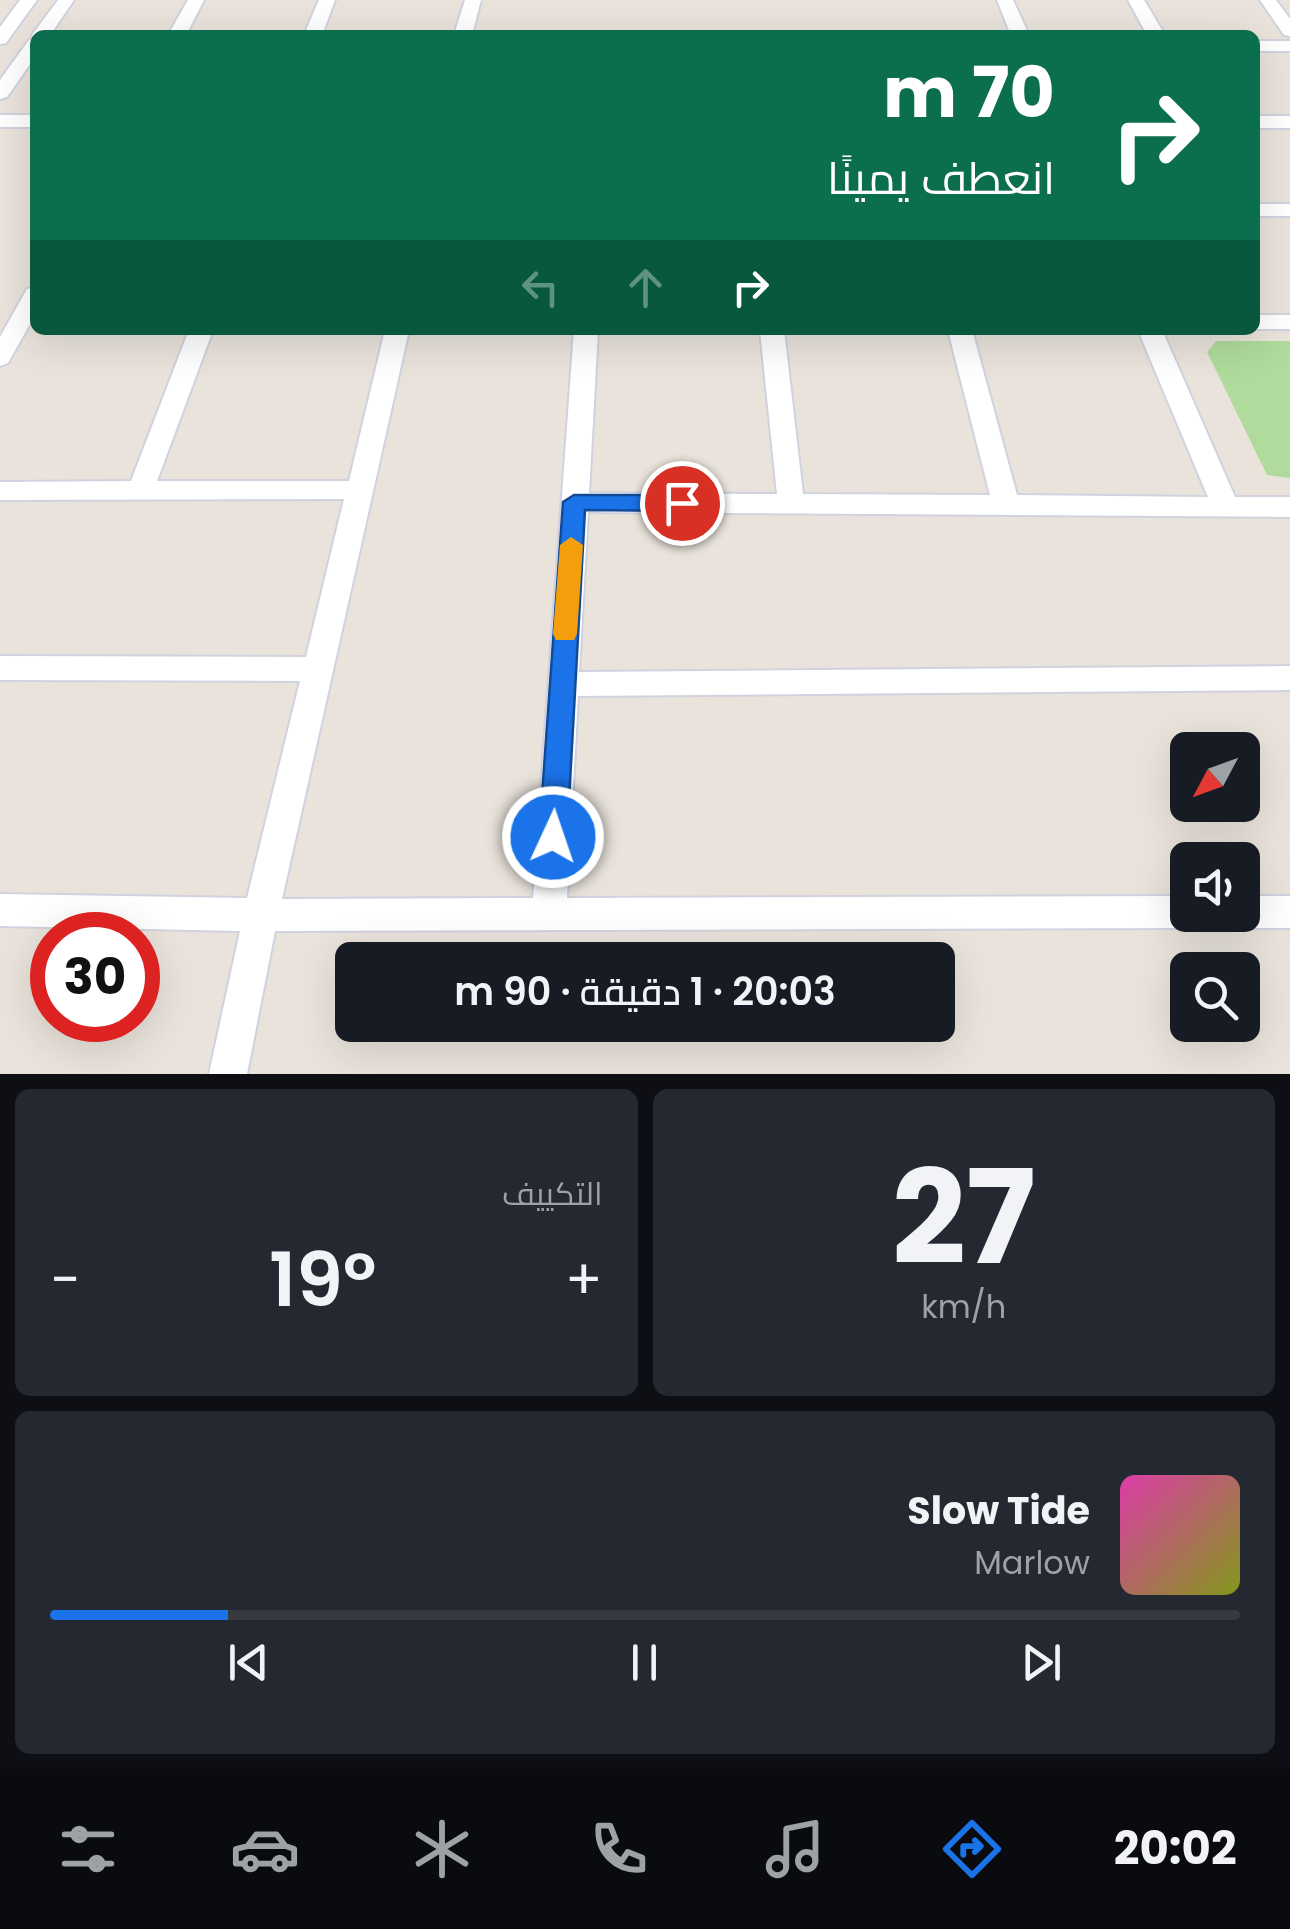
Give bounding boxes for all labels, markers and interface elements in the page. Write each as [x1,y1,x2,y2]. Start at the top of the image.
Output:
text: 70 m [883,43,1055,142]
icon: right [1090,70,1220,200]
text: انعطف يمينًا [827,147,1055,210]
icon: left [513,260,568,315]
icon: ahead [618,260,673,315]
icon: right [723,260,778,315]
pin [640,461,725,546]
icon: arrive [655,476,710,531]
north arrow [1170,732,1260,822]
map controls [1170,732,1260,1042]
position arrow [501,785,605,889]
button: sound [1170,842,1260,932]
speed limit sign: 30 [30,912,160,1042]
button: search [1170,952,1260,1042]
text: 20:03 · 1 دقيقة · 90 m [454,965,836,1018]
text: 27 [892,1126,1036,1309]
text: التكييف [502,1171,603,1216]
text: 19° [269,1227,376,1332]
text: − [50,1241,80,1318]
text: + [565,1241,602,1318]
text: km/h [921,1284,1006,1329]
text: Slow Tide [907,1484,1090,1537]
text: Marlow [974,1540,1090,1585]
icon: previous [221,1635,276,1690]
icon: pause [617,1635,672,1690]
icon: next [1014,1635,1069,1690]
icon: filters [53,1814,123,1884]
icon: car [230,1814,300,1884]
icon: climate [407,1814,477,1884]
icon: phone [584,1814,654,1884]
icon: music [760,1814,830,1884]
icon: directions [937,1814,1007,1884]
text: 20:02 [1114,1817,1237,1880]

